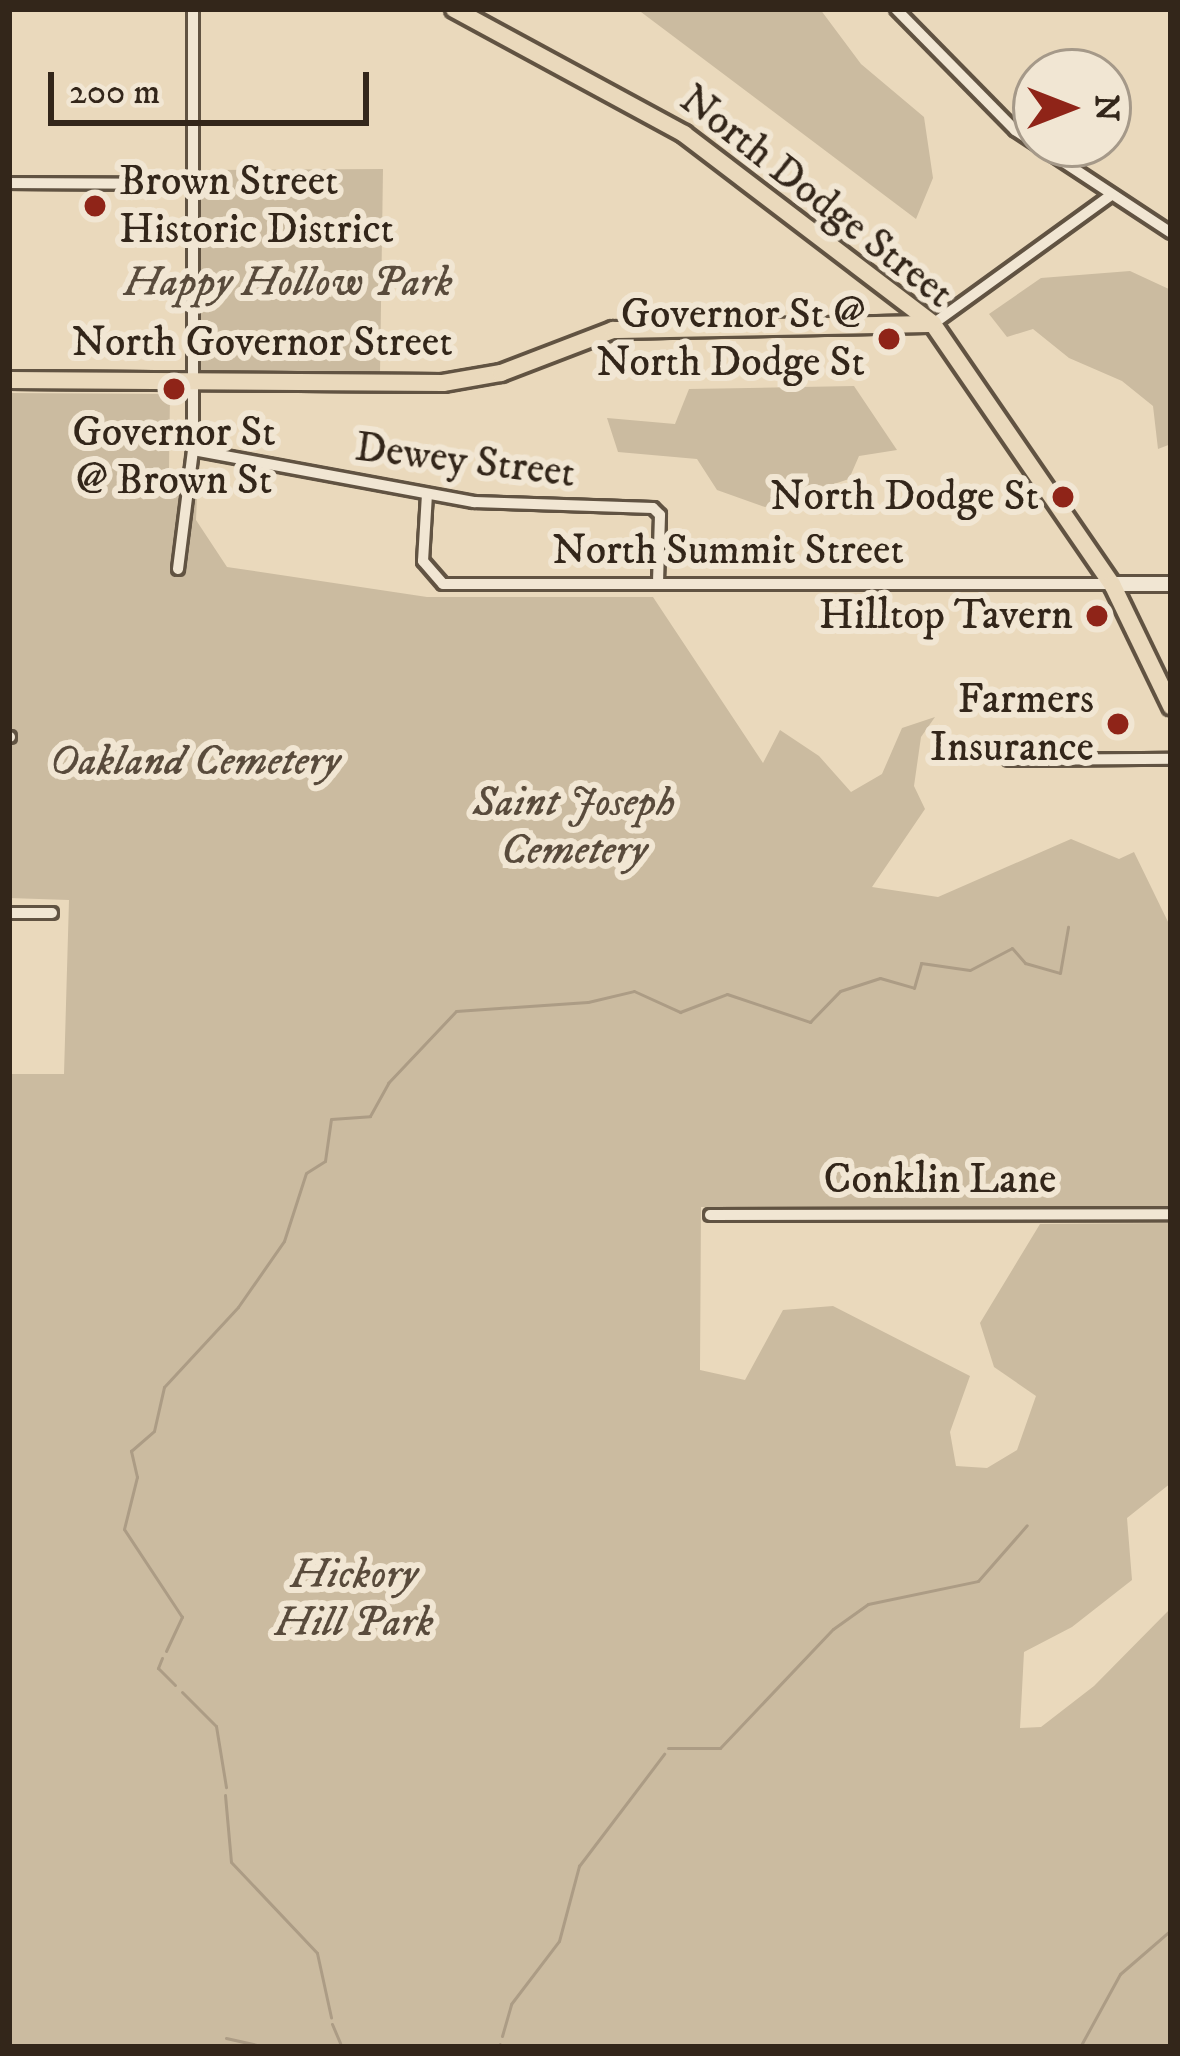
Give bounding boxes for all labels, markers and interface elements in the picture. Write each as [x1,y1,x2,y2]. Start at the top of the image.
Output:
scale bar [54,48,375,122]
north arrow [1012,48,1132,168]
text: 200 m [69,70,160,115]
street label: North Dodge Street [669,75,963,319]
text: N [1085,94,1126,122]
place label: Brown Street Historic District [119,157,394,255]
marker: Brown Street Historic District [82,193,108,219]
park label: Happy Hollow Park [123,258,453,308]
place label: Governor St @ North Dodge St [596,290,865,388]
street label: North Governor Street [71,318,453,368]
marker: Governor St @ North Dodge St [876,326,902,352]
marker: Governor St @ Brown St [161,376,187,402]
place label: Governor St @ Brown St [72,408,276,506]
street label: Dewey Street [352,423,578,499]
place label: North Dodge St [770,472,1039,522]
marker: North Dodge St [1050,484,1076,510]
street label: North Summit Street [552,526,904,576]
place label: Hilltop Tavern [819,591,1073,641]
marker: Hilltop Tavern [1084,603,1110,629]
place label: Farmers Insurance [930,675,1094,774]
marker: Farmers Insurance [1105,711,1131,737]
park label: Oakland Cemetery [50,737,340,787]
park label: Saint Joseph Cemetery [473,778,675,876]
street label: Conklin Lane [824,1155,1056,1205]
park label: Hickory Hill Park [274,1550,434,1648]

